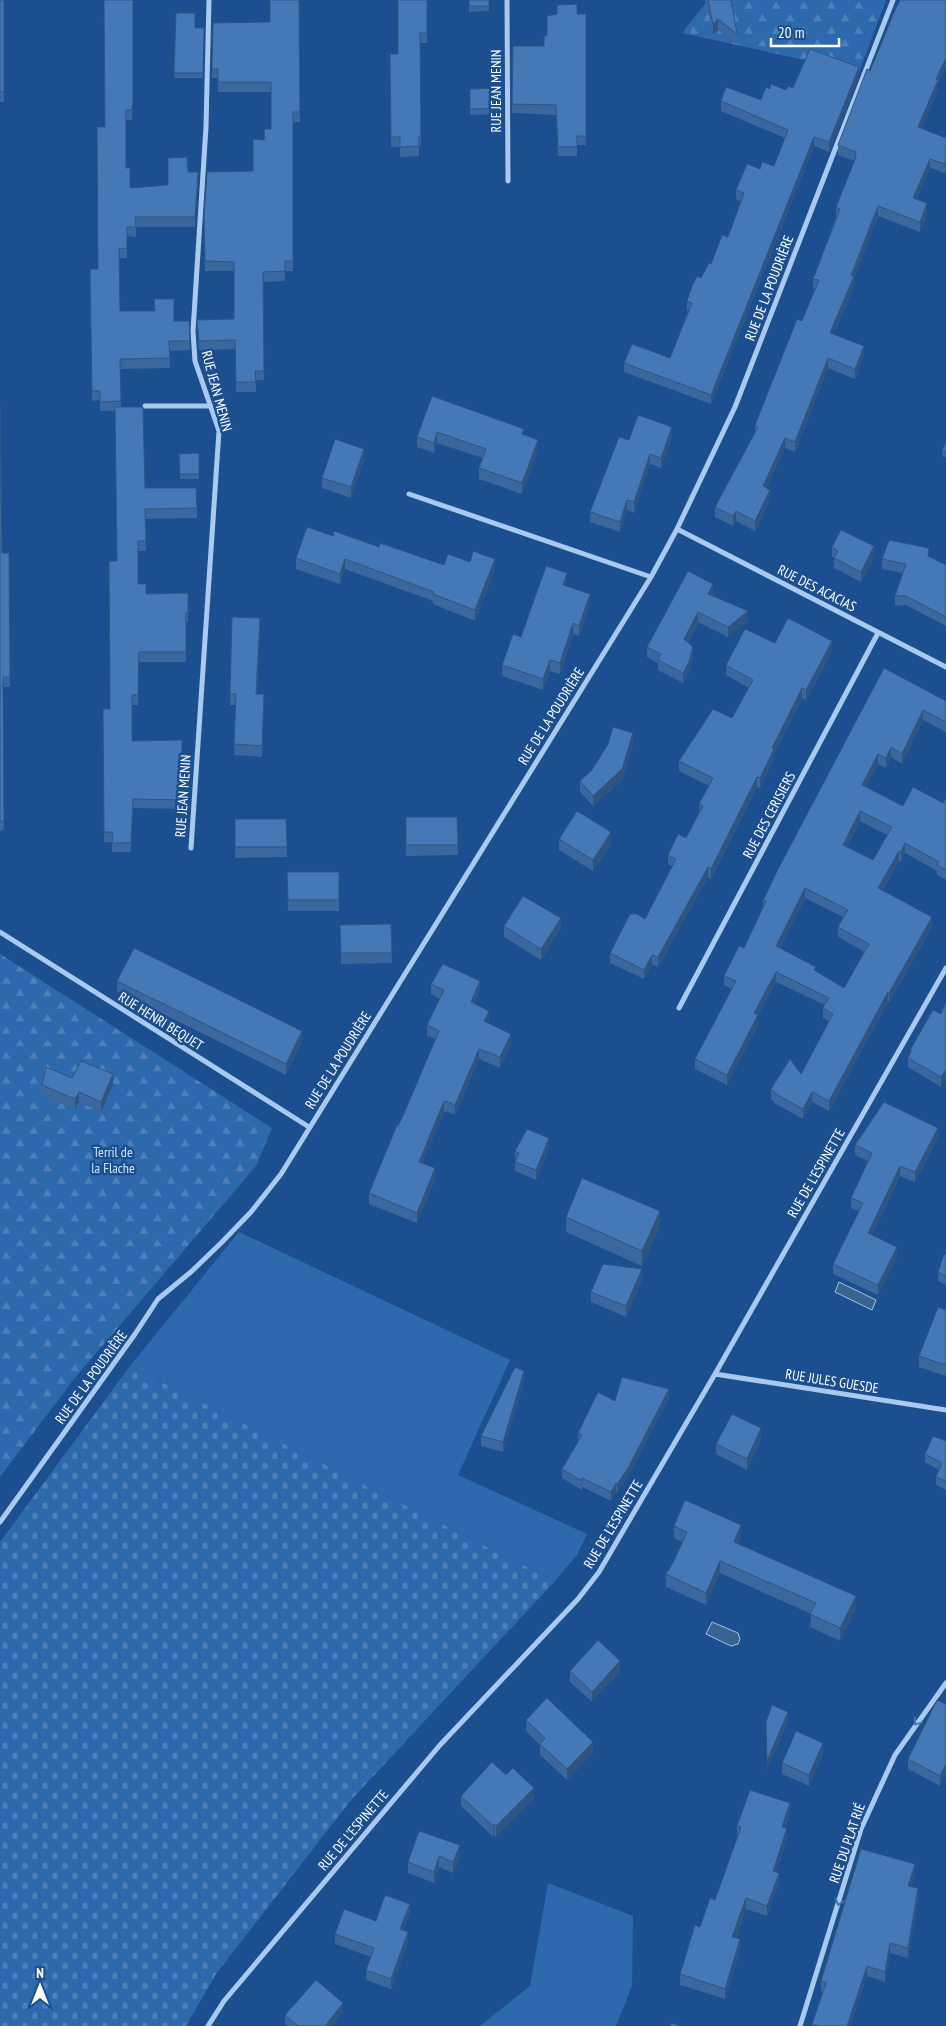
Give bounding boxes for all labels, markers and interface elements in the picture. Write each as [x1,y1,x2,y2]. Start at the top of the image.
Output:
scale bar [771,15,838,47]
text: 20 m [778,23,804,42]
street label: RUE JEAN MENIN [487,50,505,132]
street label: RUE DE LA POUDRIÈRE [741,233,797,343]
street label: RUE JEAN MENIN [198,349,236,433]
street label: RUE DES ACACIAS [775,560,859,616]
street label: RUE DE LA POUDRIÈRE [514,664,588,768]
street label: RUE JEAN MENIN [171,754,195,838]
street label: RUE DES CERISIERS [739,769,799,861]
street label: RUE HENRI BEQUET [115,988,207,1055]
street label: RUE DE LA POUDRIÈRE [301,1008,375,1112]
street label: RUE DE L'ESPINETTE [783,1125,849,1221]
park label: Terril de la Flache [91,1143,135,1177]
street label: RUE DE LA POUDRIÈRE [51,1327,131,1427]
street label: RUE JULES GUESDE [784,1365,880,1397]
street label: RUE DE L'ESPINETTE [579,1476,647,1572]
one-way arrow [914,1716,923,1726]
street label: RUE DE L'ESPINETTE [314,1786,392,1874]
street label: RUE DU PLAT RIÉ [825,1801,869,1885]
one-way arrow [834,1897,844,1905]
north arrow [15,1961,65,2011]
text: N [36,1964,44,1982]

